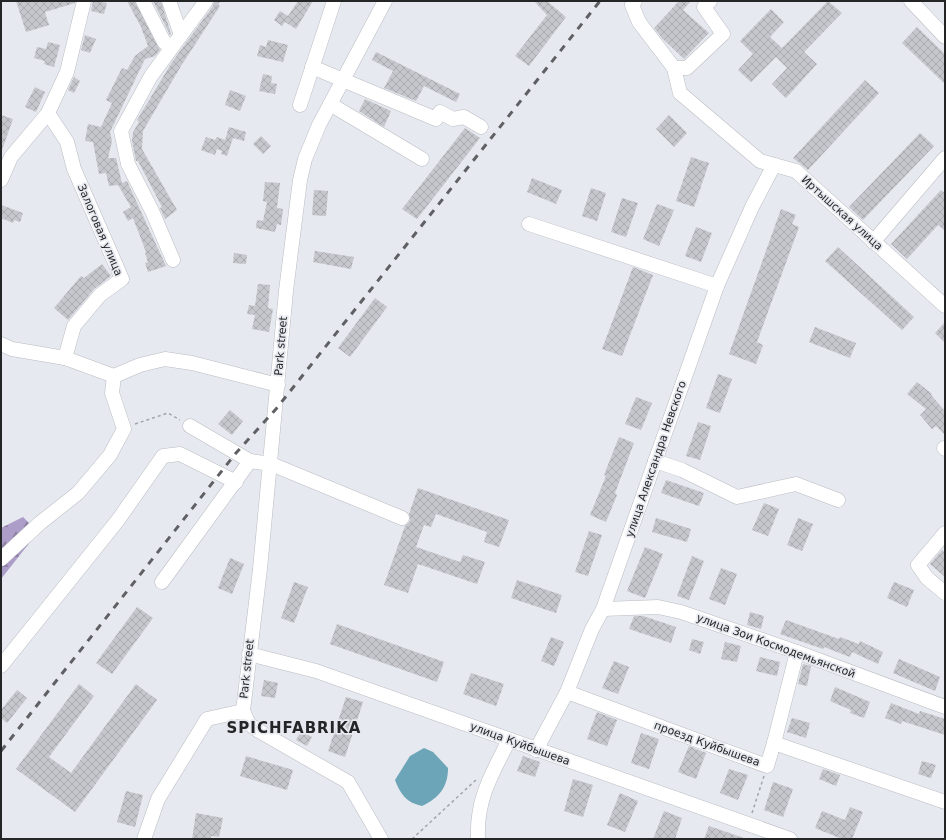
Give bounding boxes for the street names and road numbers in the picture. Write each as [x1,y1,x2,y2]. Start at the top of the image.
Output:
street label: Иртышская улица [799,173,885,253]
street label: Залоговая улица [75,182,125,278]
street label: Park street [272,315,290,376]
street label: улица Александра Невского [623,379,689,539]
street label: улица Зои Космодемьянской [695,611,857,681]
street label: Park street [237,638,257,699]
street label: проезд Куйбышева [652,719,762,769]
street label: улица Куйбышева [468,720,572,768]

